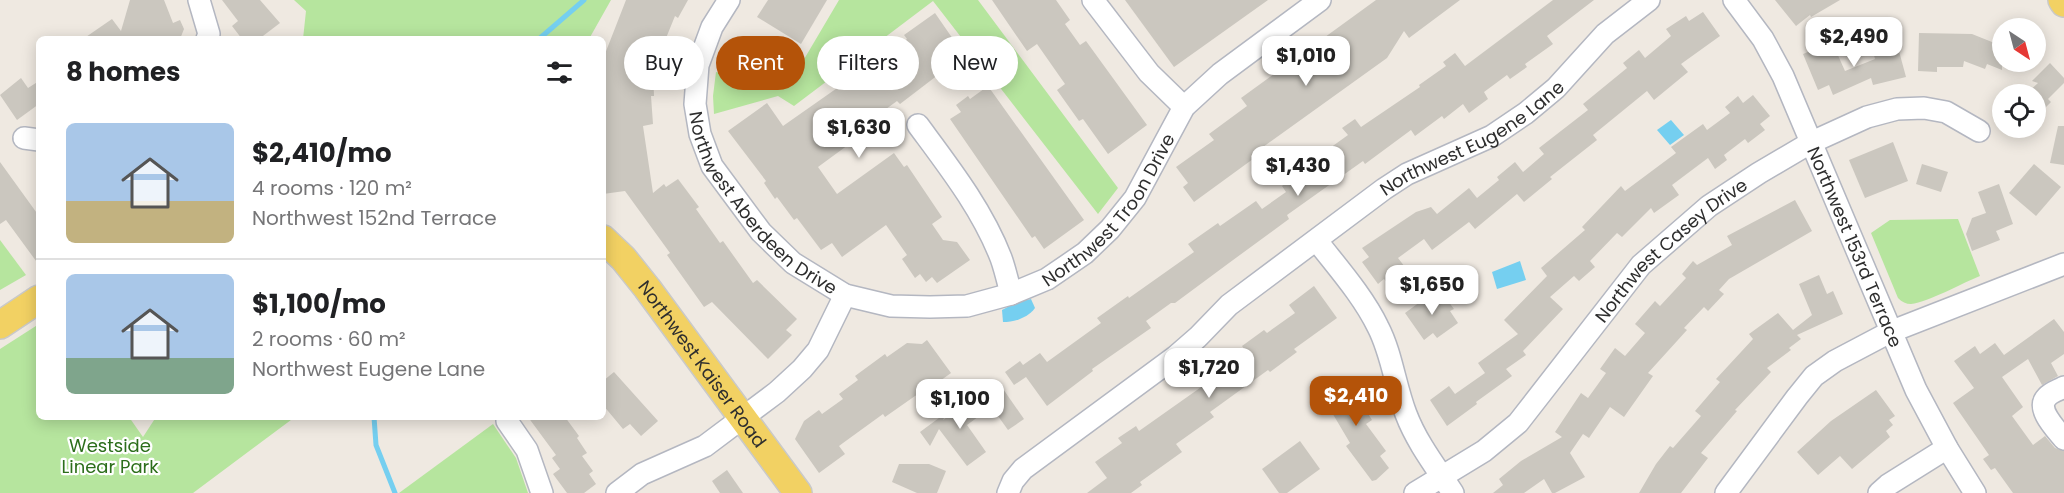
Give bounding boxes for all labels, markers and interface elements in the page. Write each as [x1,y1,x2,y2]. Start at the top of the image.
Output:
pin: $2,490 [1805,17,1903,68]
north arrow [1992,18,2046,72]
map controls [1992,18,2046,138]
text: $2,490 [1819,22,1889,50]
chip: Buy [624,36,704,90]
chip: Rent [716,36,805,90]
chip: Filters [817,36,919,90]
chip: New [931,36,1018,90]
pin: $1,010 [1257,36,1355,87]
text: $1,010 [1276,41,1336,69]
text: 8 homes [66,54,181,90]
icon: filters [543,56,576,89]
street label: Northwest Eugene Lane [1375,75,1569,201]
button: locate [1992,84,2046,138]
pin: $1,630 [810,108,908,159]
street label: Northwest Aberdeen Drive [684,109,842,300]
text: $1,630 [827,113,891,141]
street label: Northwest Troon Drive [1036,129,1180,292]
text: $2,410/mo [252,135,392,171]
street label: Northwest 153rd Terrace [1802,142,1909,351]
pin: $1,430 [1249,146,1347,197]
icon: home [114,147,186,219]
text: $1,430 [1265,151,1331,179]
street label: Northwest Casey Drive [1589,172,1752,327]
text: 4 rooms · 120 m² [252,174,412,202]
text: Northwest 152nd Terrace [252,204,497,232]
pin: $1,650 [1383,265,1481,316]
text: $1,650 [1399,270,1465,298]
street label: Northwest Kaiser Road [633,275,773,452]
text: $1,100/mo [252,286,386,322]
icon: home [114,298,186,370]
text: 2 rooms · 60 m² [252,325,406,353]
pin: $1,720 [1160,348,1258,399]
text: $1,720 [1178,353,1240,381]
text: Northwest Eugene Lane [252,355,485,383]
pin: $2,410 [1307,376,1405,427]
pin: $1,100 [911,379,1009,430]
text: $2,410 [1324,381,1388,409]
text: $1,100 [930,384,990,412]
park label: Westside Linear Park [61,433,159,479]

